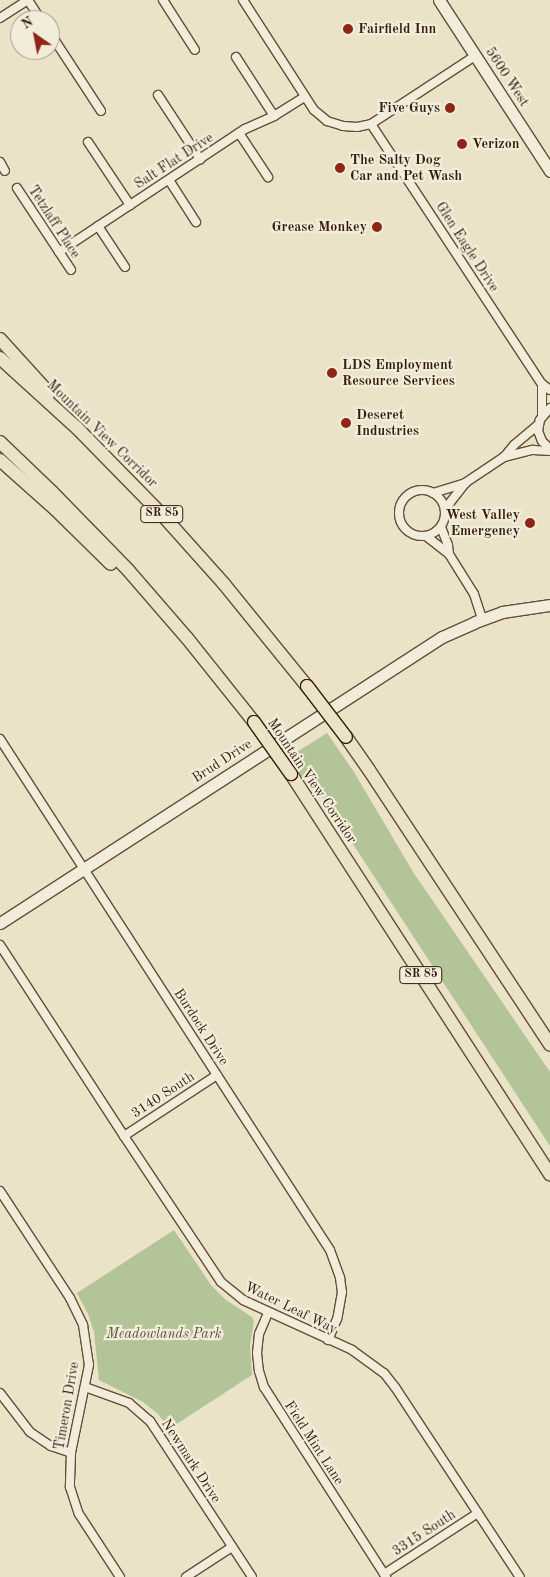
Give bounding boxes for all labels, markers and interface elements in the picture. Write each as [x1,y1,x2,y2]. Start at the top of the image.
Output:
north arrow [10,10,60,60]
text: N [19,14,36,32]
place label: Fairfield Inn [358,21,436,37]
marker: Fairfield Inn [342,23,354,35]
street label: 5600 West [482,44,532,110]
place label: Five Guys [378,100,440,116]
marker: Five Guys [444,102,456,114]
street label: Salt Flat Drive [131,129,217,193]
place label: Verizon [472,136,520,152]
marker: Verizon [456,138,468,150]
place label: The Salty Dog Car and Pet Wash [350,152,462,184]
marker: The Salty Dog Car and Pet Wash [334,162,346,174]
street label: Tetzlaff Place [24,183,84,261]
street label: Glen Eagle Drive [432,199,502,295]
place label: Grease Monkey [271,219,367,235]
marker: Grease Monkey [371,221,383,233]
place label: LDS Employment Resource Services [342,357,455,390]
marker: LDS Employment Resource Services [326,367,338,379]
street label: Mountain View Corridor [43,377,161,491]
place label: Deseret Industries [356,407,419,440]
marker: Deseret Industries [340,417,352,429]
road number: SR 85 [140,504,184,524]
place label: West Valley Emergency [445,507,520,540]
marker: West Valley Emergency [524,517,536,529]
street label: Mountain View Corridor [264,715,360,847]
street label: Brud Drive [189,736,255,786]
road number: SR 85 [398,966,444,984]
street label: Burdock Drive [170,985,232,1069]
street label: 3140 South [128,1068,198,1122]
street label: Water Leaf Way [242,1278,340,1338]
park label: Meadowlands Park [106,1326,222,1342]
street label: Timeron Drive [51,1361,83,1451]
street label: Field Mint Lane [281,1398,347,1488]
street label: Newmark Drive [158,1416,224,1506]
street label: 3315 South [389,1506,459,1560]

